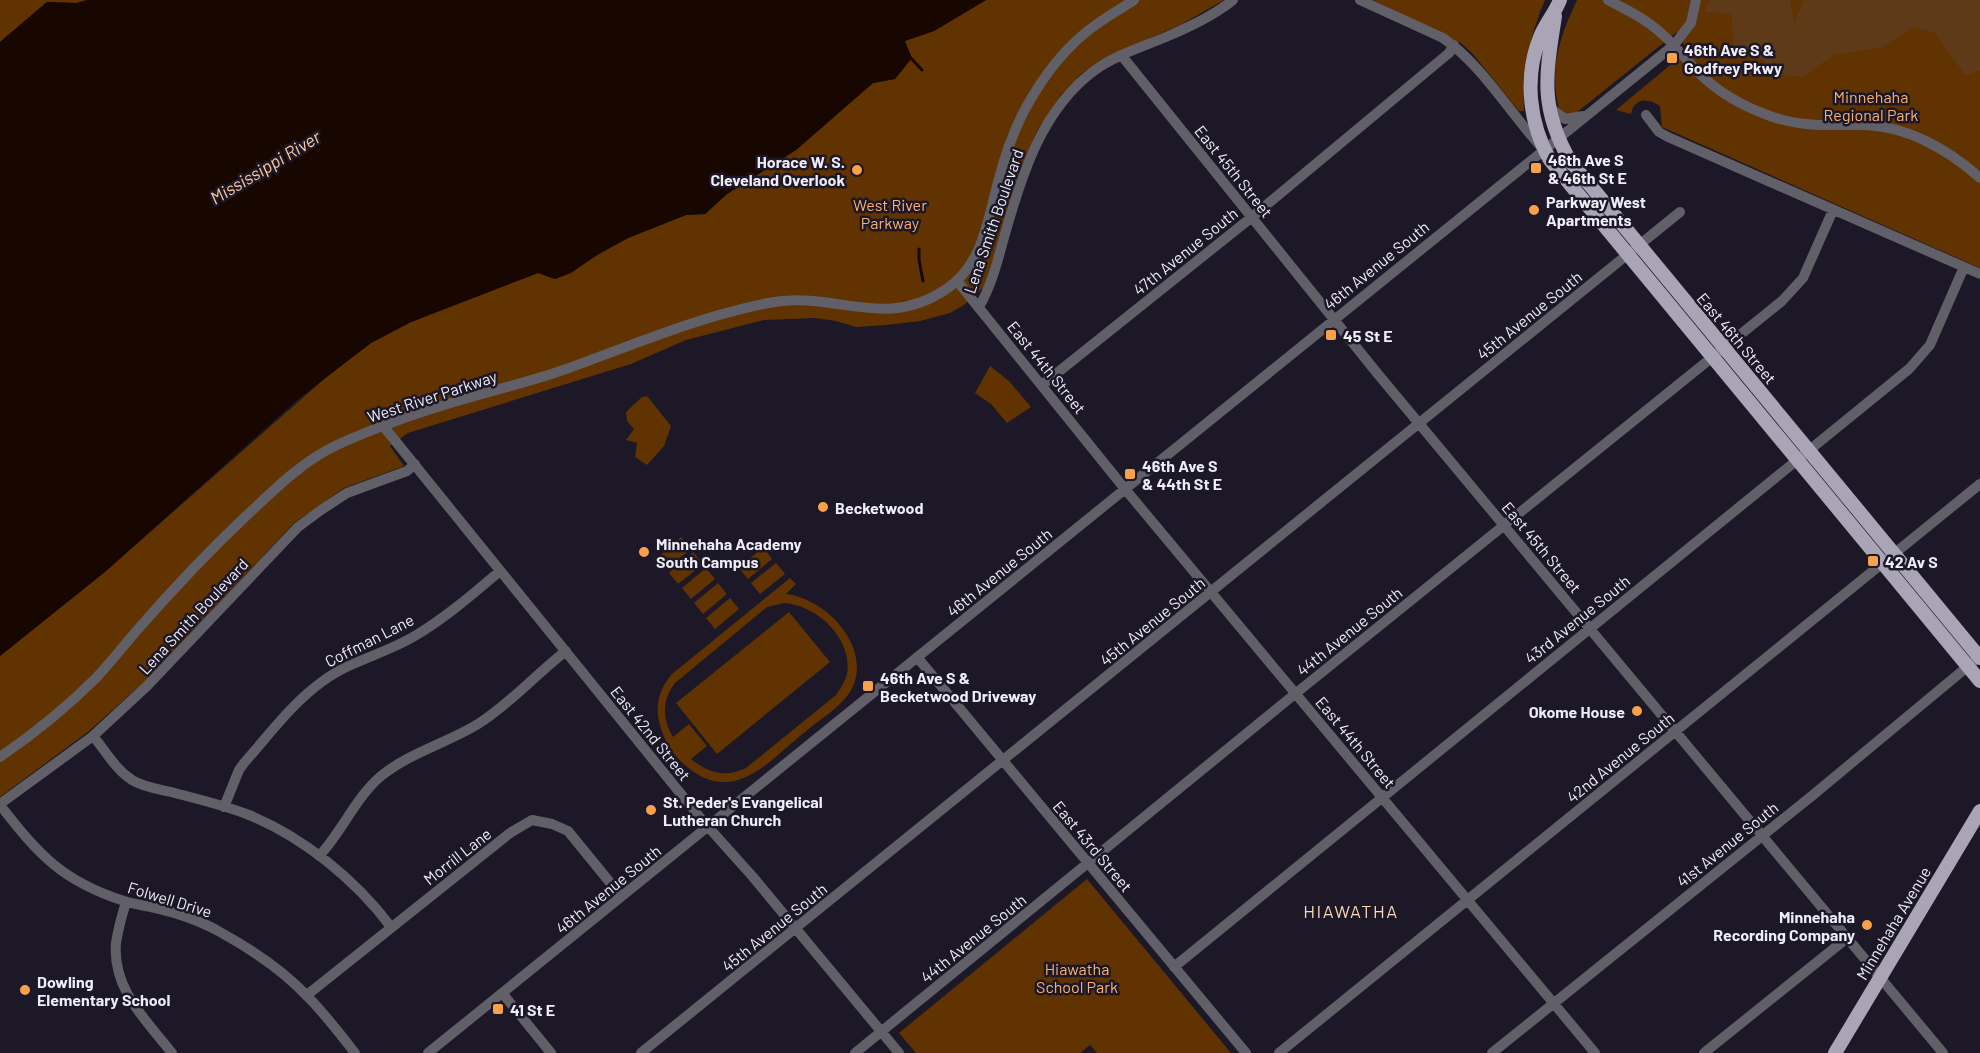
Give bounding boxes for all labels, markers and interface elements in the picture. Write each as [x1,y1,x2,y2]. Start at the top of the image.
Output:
place label: 46th Ave S & Godfrey Pkwy [1684,40,1782,77]
marker: 46th Ave S & Godfrey Pkwy [1665,51,1679,65]
park label: Minnehaha Regional Park [1824,87,1918,124]
street label: East 45th Street [1191,121,1277,221]
water label: Mississippi River [206,125,325,209]
street label: Lena Smith Boulevard [959,146,1027,296]
place label: 46th Ave S & 46th St E [1548,150,1627,187]
place label: Horace W. S. Cleveland Overlook [710,152,845,189]
marker: 46th Ave S & 46th St E [1529,161,1543,175]
marker: Horace W. S. Cleveland Overlook [850,163,864,177]
place label: Parkway West Apartments [1546,192,1646,229]
park label: West River Parkway [853,195,927,232]
street label: 47th Avenue South [1129,203,1241,299]
marker: Parkway West Apartments [1527,203,1541,217]
street label: 46th Avenue South [1320,217,1432,313]
street label: 45th Avenue South [1473,267,1585,363]
street label: East 46th Street [1693,289,1781,387]
street label: East 44th Street [1004,317,1090,417]
place label: 45 St E [1343,326,1393,345]
marker: 45 St E [1324,328,1338,342]
street label: West River Parkway [365,366,500,426]
place label: 46th Ave S & 44th St E [1142,456,1222,493]
marker: 46th Ave S & 44th St E [1123,467,1137,481]
place label: Becketwood [835,498,924,517]
street label: East 45th Street [1498,498,1586,596]
marker: Becketwood [816,500,830,514]
street label: 46th Avenue South [943,524,1055,620]
place label: Minnehaha Academy South Campus [656,534,802,571]
marker: Minnehaha Academy South Campus [637,545,651,559]
place label: 42 Av S [1885,552,1938,571]
street label: Lena Smith Boulevard [134,554,252,678]
marker: 42 Av S [1866,554,1880,568]
street label: 43rd Avenue South [1521,571,1633,667]
street label: 45th Avenue South [1096,573,1208,669]
street label: 44th Avenue South [1292,583,1406,679]
street label: Coffman Lane [321,609,417,671]
place label: 46th Ave S & Becketwood Driveway [880,668,1036,705]
marker: 46th Ave S & Becketwood Driveway [861,679,875,693]
street label: East 42nd Street [607,682,695,784]
street label: East 44th Street [1312,692,1400,792]
place label: Okome House [1529,702,1625,721]
marker: Okome House [1630,704,1644,718]
street label: 42nd Avenue South [1562,708,1678,806]
place label: St. Peder's Evangelical Lutheran Church [663,792,823,829]
street label: East 43rd Street [1049,797,1137,895]
street label: 41st Avenue South [1673,797,1781,891]
marker: St. Peder's Evangelical Lutheran Church [644,803,658,817]
street label: Morrill Lane [419,824,495,888]
street label: 46th Avenue South [552,841,664,937]
street label: Minnehaha Avenue [1852,863,1934,983]
street label: Folwell Drive [126,877,214,921]
street label: 45th Avenue South [718,879,830,975]
street label: 44th Avenue South [916,890,1030,986]
district label: HIAWATHA [1303,900,1399,922]
place label: Minnehaha Recording Company [1713,907,1855,944]
marker: Minnehaha Recording Company [1860,918,1874,932]
park label: Hiawatha School Park [1036,959,1118,996]
place label: Dowling Elementary School [37,972,171,1009]
marker: Dowling Elementary School [18,983,32,997]
place label: 41 St E [510,1000,555,1019]
marker: 41 St E [491,1002,505,1016]

